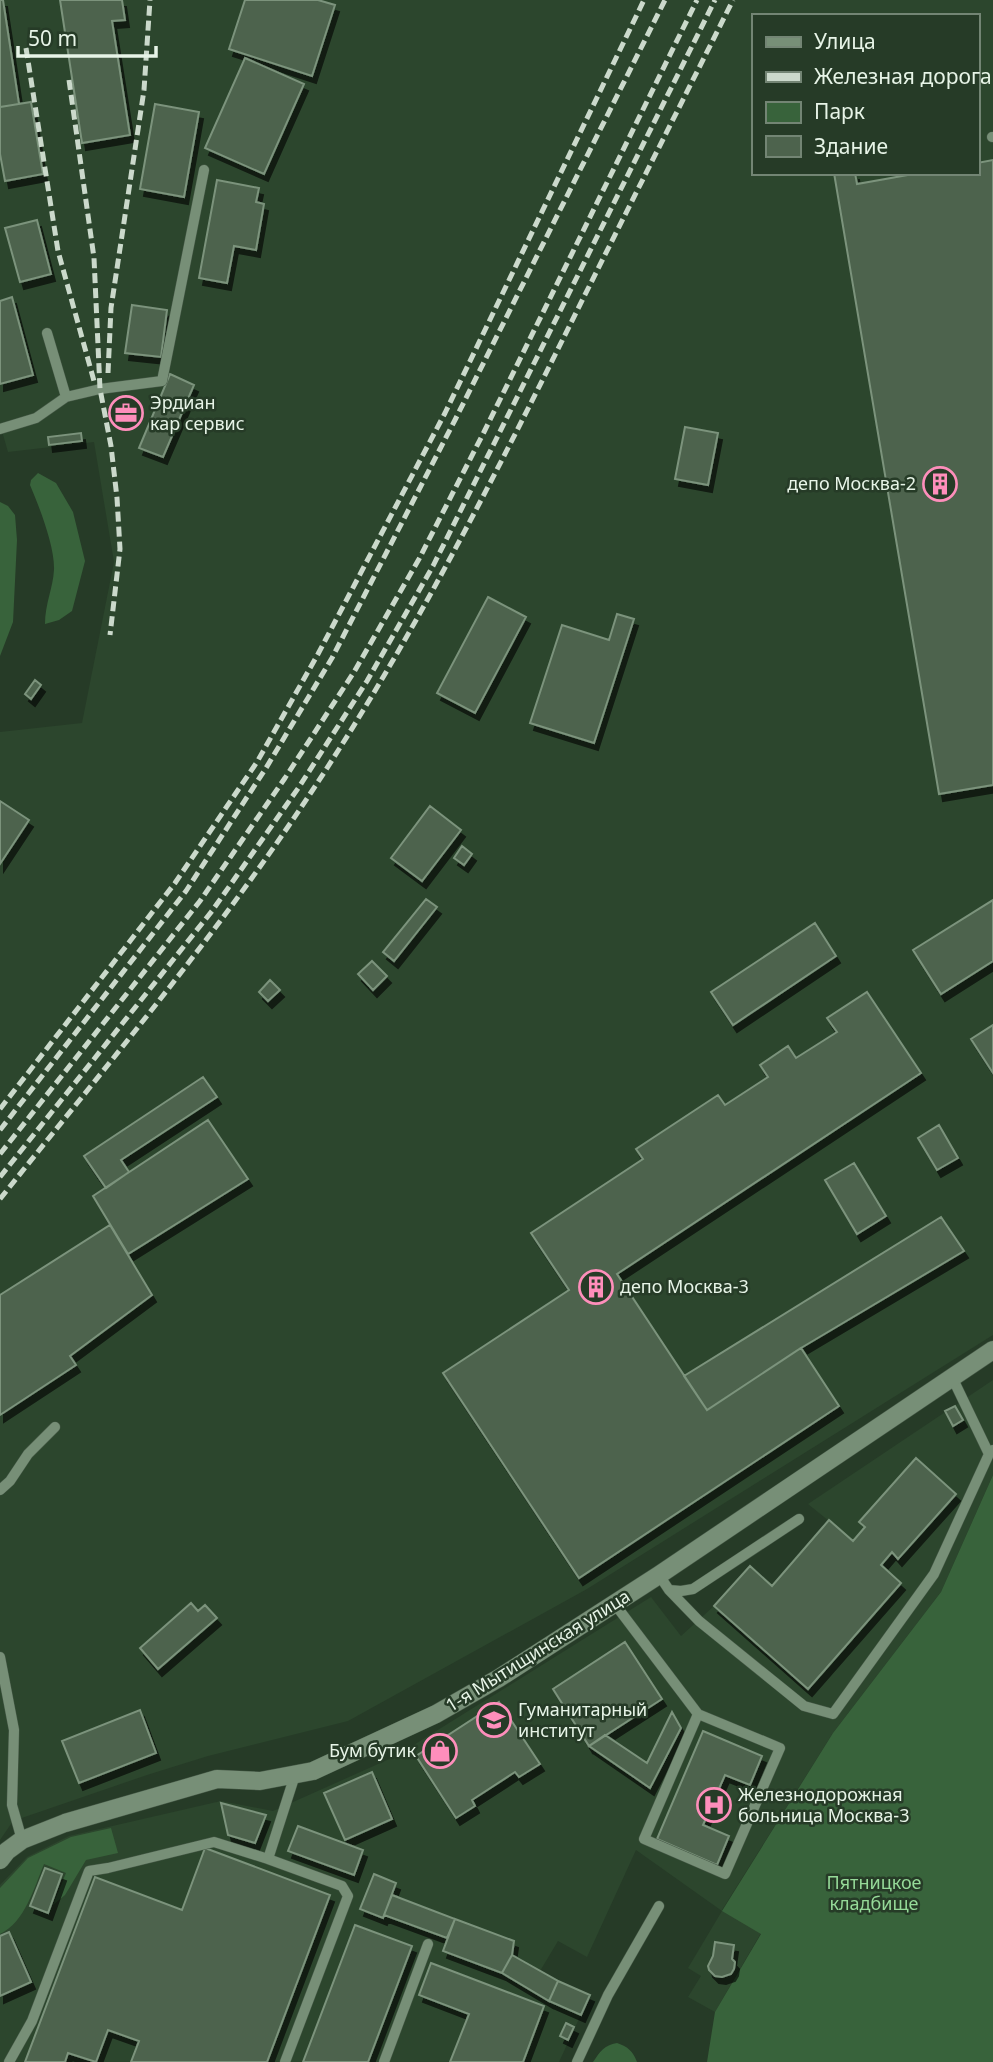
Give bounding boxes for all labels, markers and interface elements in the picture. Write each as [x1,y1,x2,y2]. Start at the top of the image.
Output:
scale bar [18,14,156,58]
legend [752,14,979,175]
text: 50 m [28,24,77,52]
text: Улица [814,27,876,55]
text: Железная дорога [814,62,992,90]
text: Парк [814,97,865,125]
text: Здание [814,132,888,160]
place label: Эрдиан кар сервис [150,390,245,435]
office icon: Эрдиан кар сервис [107,394,145,432]
building icon: депо Москва-2 [921,465,959,503]
place label: депо Москва-2 [787,471,916,495]
building icon: депо Москва-3 [577,1268,615,1306]
place label: депо Москва-3 [620,1274,749,1298]
street label: 1-я Мытищинская улица [441,1583,634,1717]
place label: Гуманитарный институт [518,1697,647,1742]
school or university icon: Гуманитарный институт [475,1701,513,1739]
shop icon: Бум бутик [421,1732,459,1770]
place label: Бум бутик [329,1738,416,1762]
place label: Железнодорожная больница Москва-3 [738,1782,909,1827]
hospital icon: Железнодорожная больница Москва-3 [695,1786,733,1824]
park label: Пятницкое кладбище [826,1870,922,1915]

